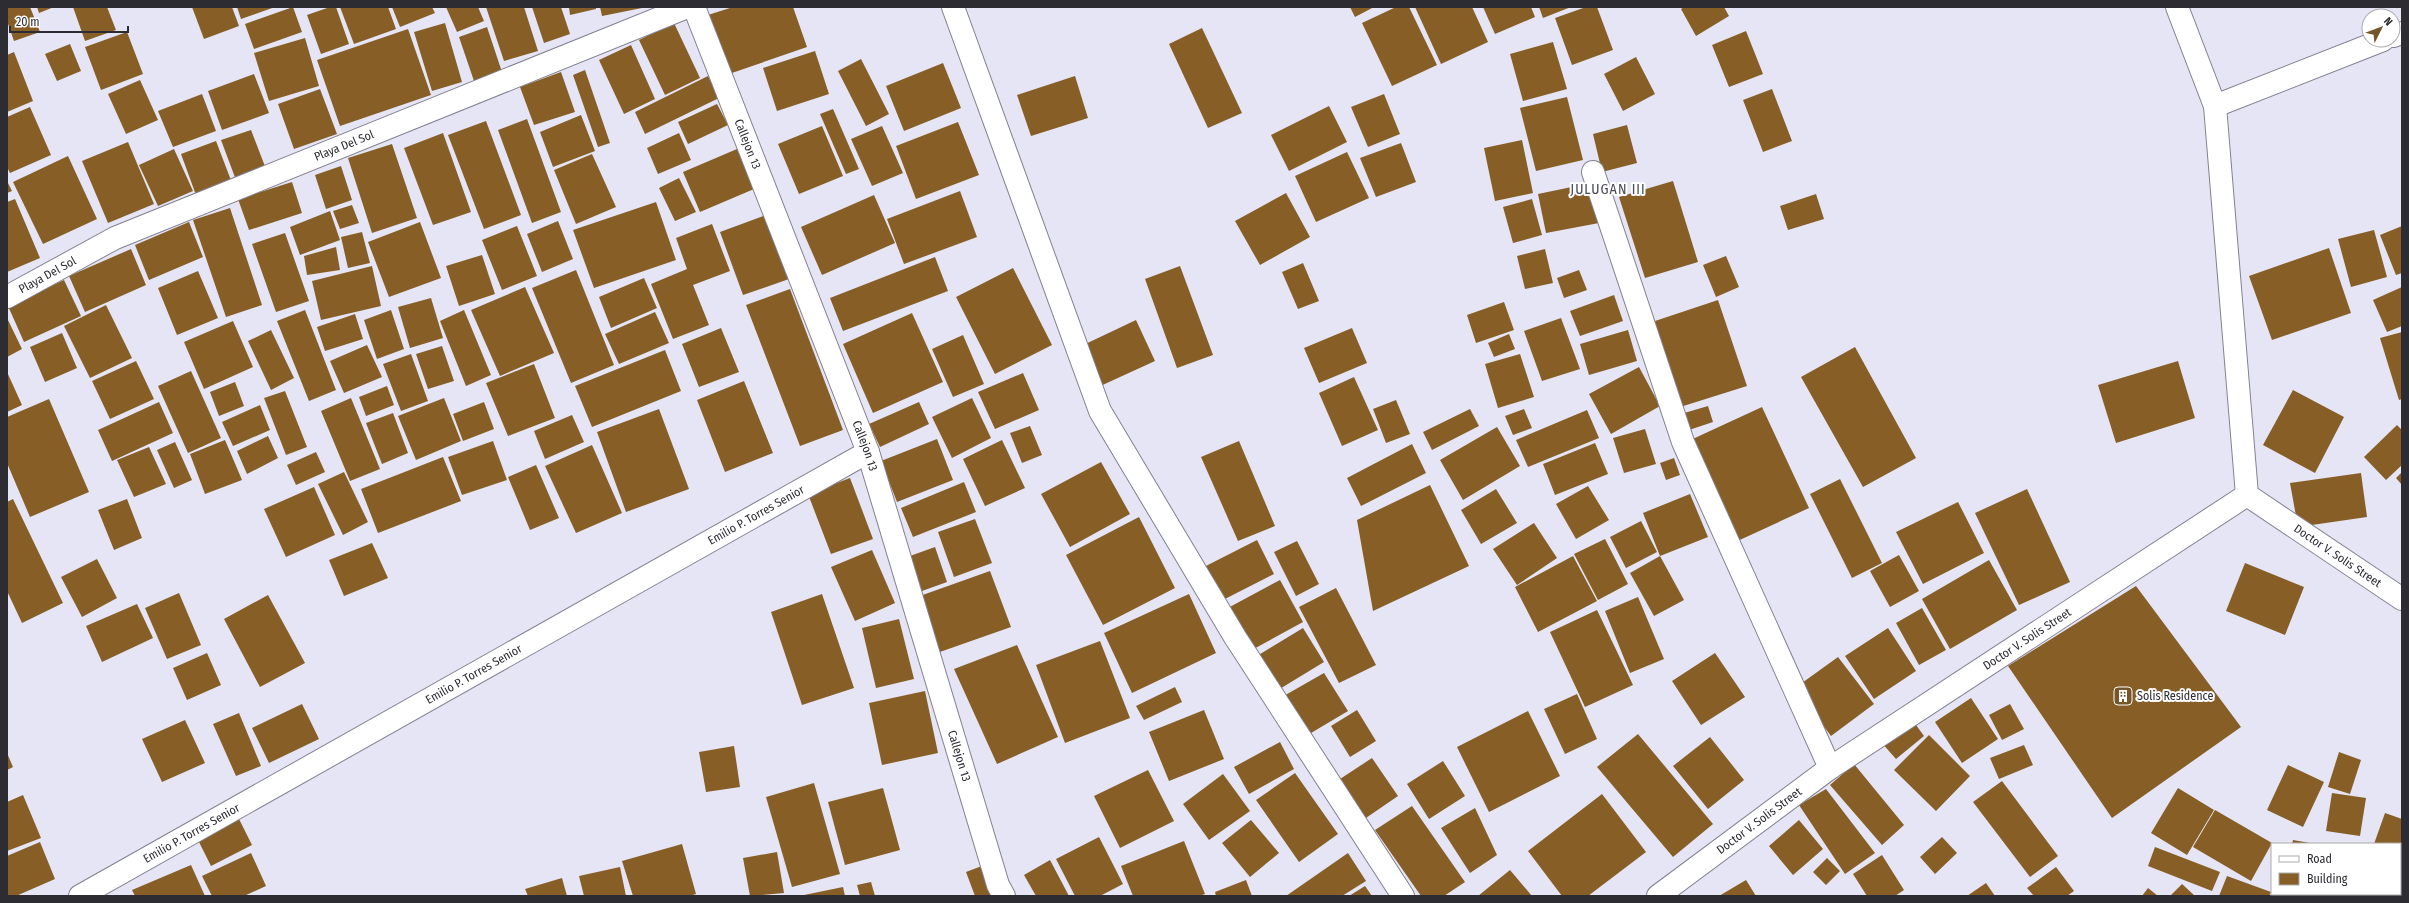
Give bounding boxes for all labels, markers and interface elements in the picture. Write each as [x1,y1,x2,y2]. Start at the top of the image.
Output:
scale bar [10,8,128,34]
north arrow [2361,8,2401,48]
text: 20 m [16,15,40,29]
text: N [2381,15,2395,28]
street label: Callejon 13 [731,117,764,171]
street label: Playa Del Sol [312,127,376,164]
district label: JULUGAN III [1570,181,1646,198]
street label: Playa Del Sol [16,254,78,296]
street label: Callejon 13 [849,419,880,473]
street label: Emilio P. Torres Senior [705,482,807,548]
street label: Doctor V. Solis Street [2291,521,2384,590]
street label: Doctor V. Solis Street [1980,605,2074,673]
street label: Emilio P. Torres Senior [423,641,525,707]
building icon: Solis Residence [2112,685,2134,707]
place label: Solis Residence [2137,689,2213,703]
street label: Callejon 13 [945,729,973,783]
street label: Doctor V. Solis Street [1714,785,1804,857]
street label: Emilio P. Torres Senior [141,800,243,866]
legend [2271,843,2401,895]
text: Road [2307,852,2332,866]
text: Building [2307,872,2348,886]

